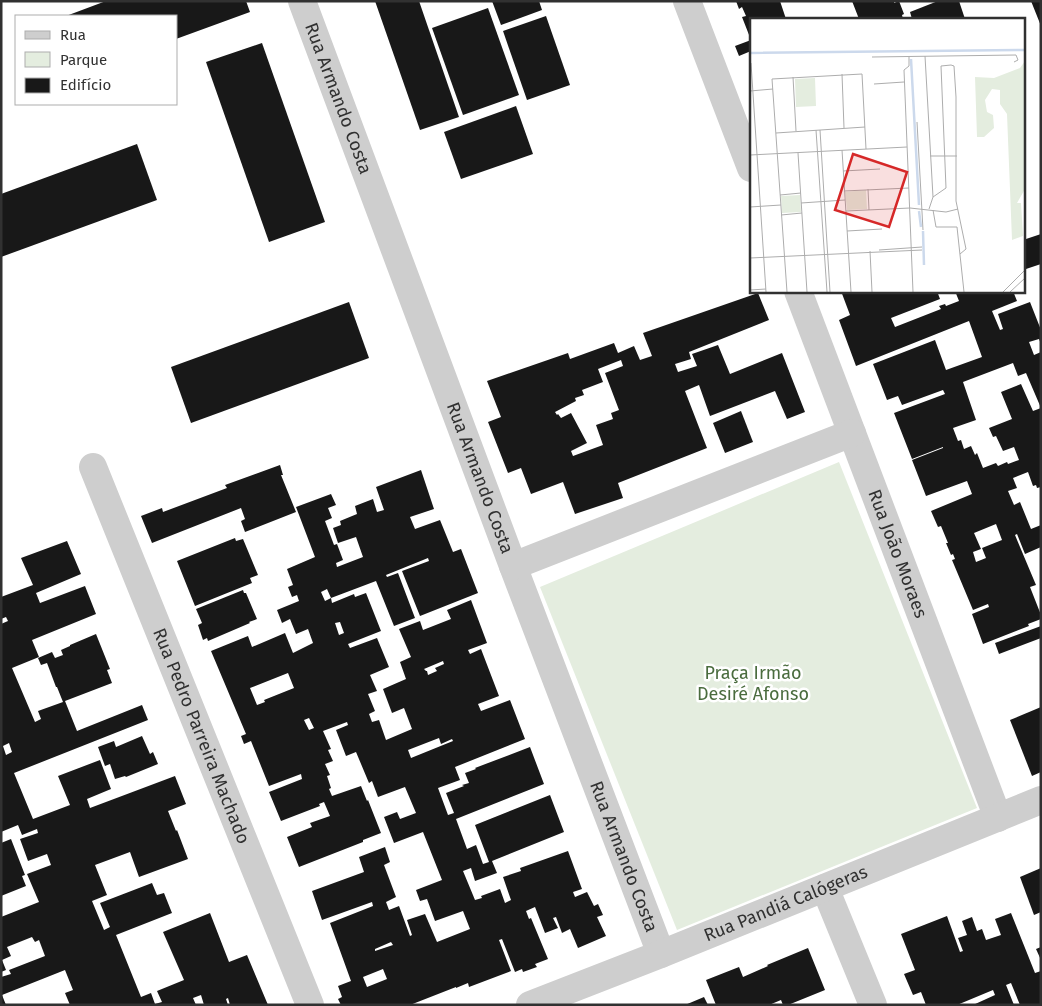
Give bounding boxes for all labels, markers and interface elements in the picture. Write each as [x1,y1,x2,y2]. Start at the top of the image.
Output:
legend [15,15,178,105]
inset map [750,18,1024,292]
street label: Rua Armando Costa [300,20,377,177]
text: Rua [60,26,86,44]
text: Parque [60,51,107,69]
text: Edifício [60,76,111,94]
street label: Rua Armando Costa [442,399,518,557]
street label: Rua João Moraes [863,486,932,621]
street label: Rua Pedro Parreira Machado [148,625,255,847]
park label: Praça Irmão Desiré Afonso [697,662,809,705]
street label: Rua Armando Costa [585,778,663,935]
street label: Rua Pandiá Calógeras [701,861,871,947]

